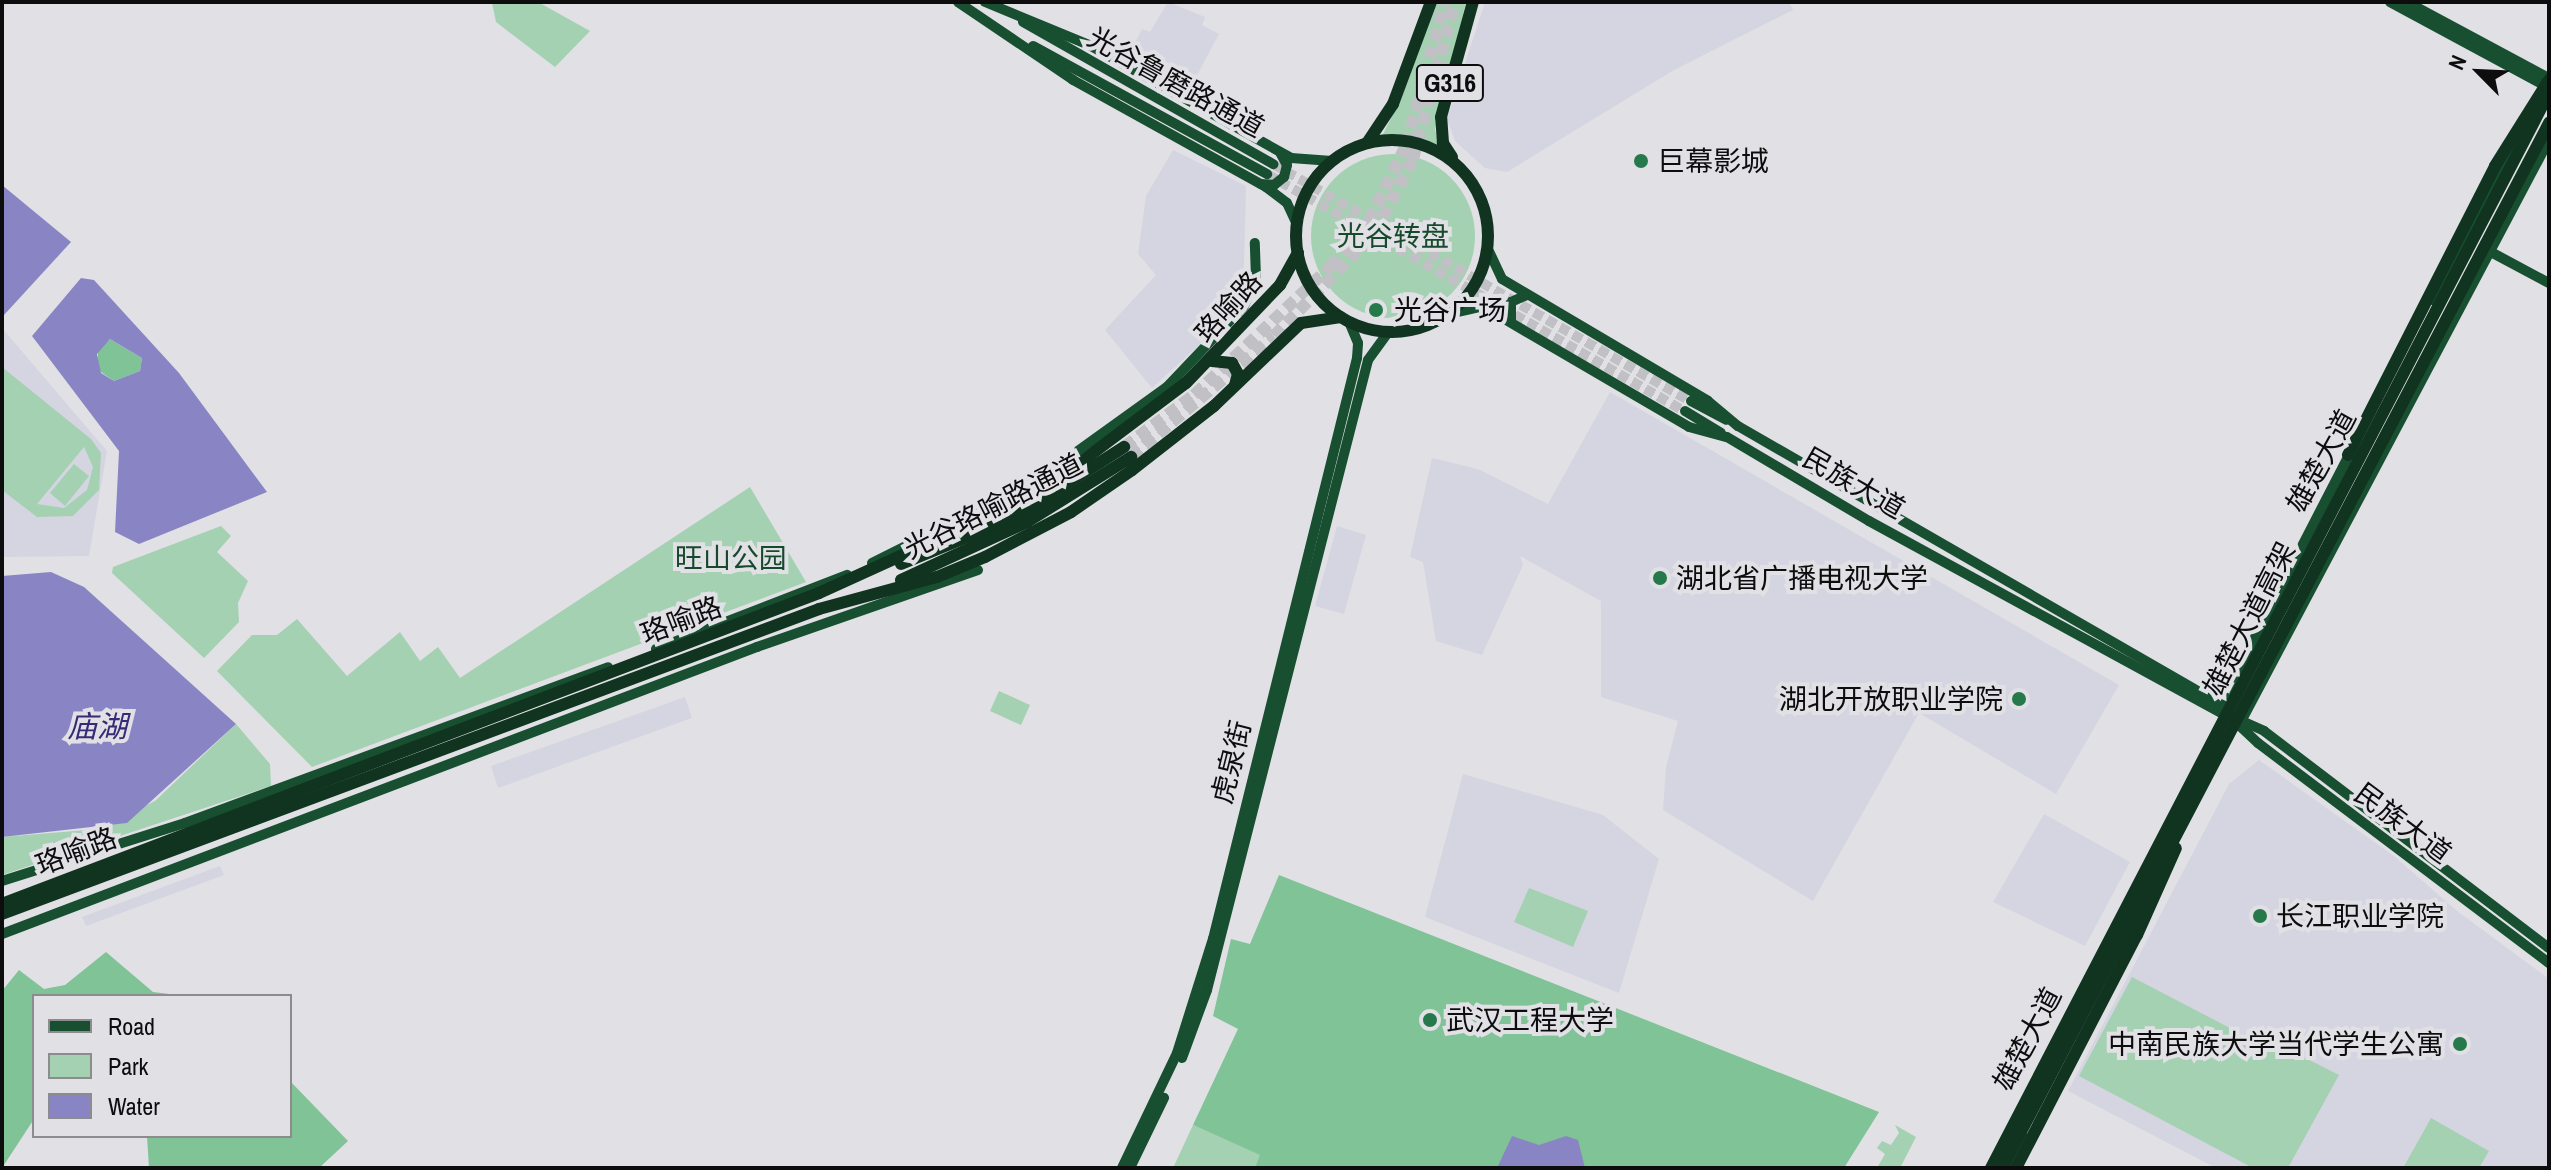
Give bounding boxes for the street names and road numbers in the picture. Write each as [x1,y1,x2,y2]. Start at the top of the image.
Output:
street label: 光谷鲁磨路通道 [1082,20,1270,144]
road number: G316 [1414,61,1486,105]
street label: 珞喻路 [1187,265,1269,349]
street label: 雄楚大道 [2279,404,2363,518]
street label: 民族大道 [1797,440,1911,526]
street label: 光谷珞喻路通道 [898,447,1088,565]
street label: 雄楚大道高架 [2196,537,2302,701]
street label: 珞喻路 [636,589,726,651]
street label: 虎泉街 [1205,717,1257,807]
street label: 民族大道 [2348,776,2458,870]
street label: 珞喻路 [31,820,121,882]
street label: 雄楚大道 [1986,982,2068,1096]

